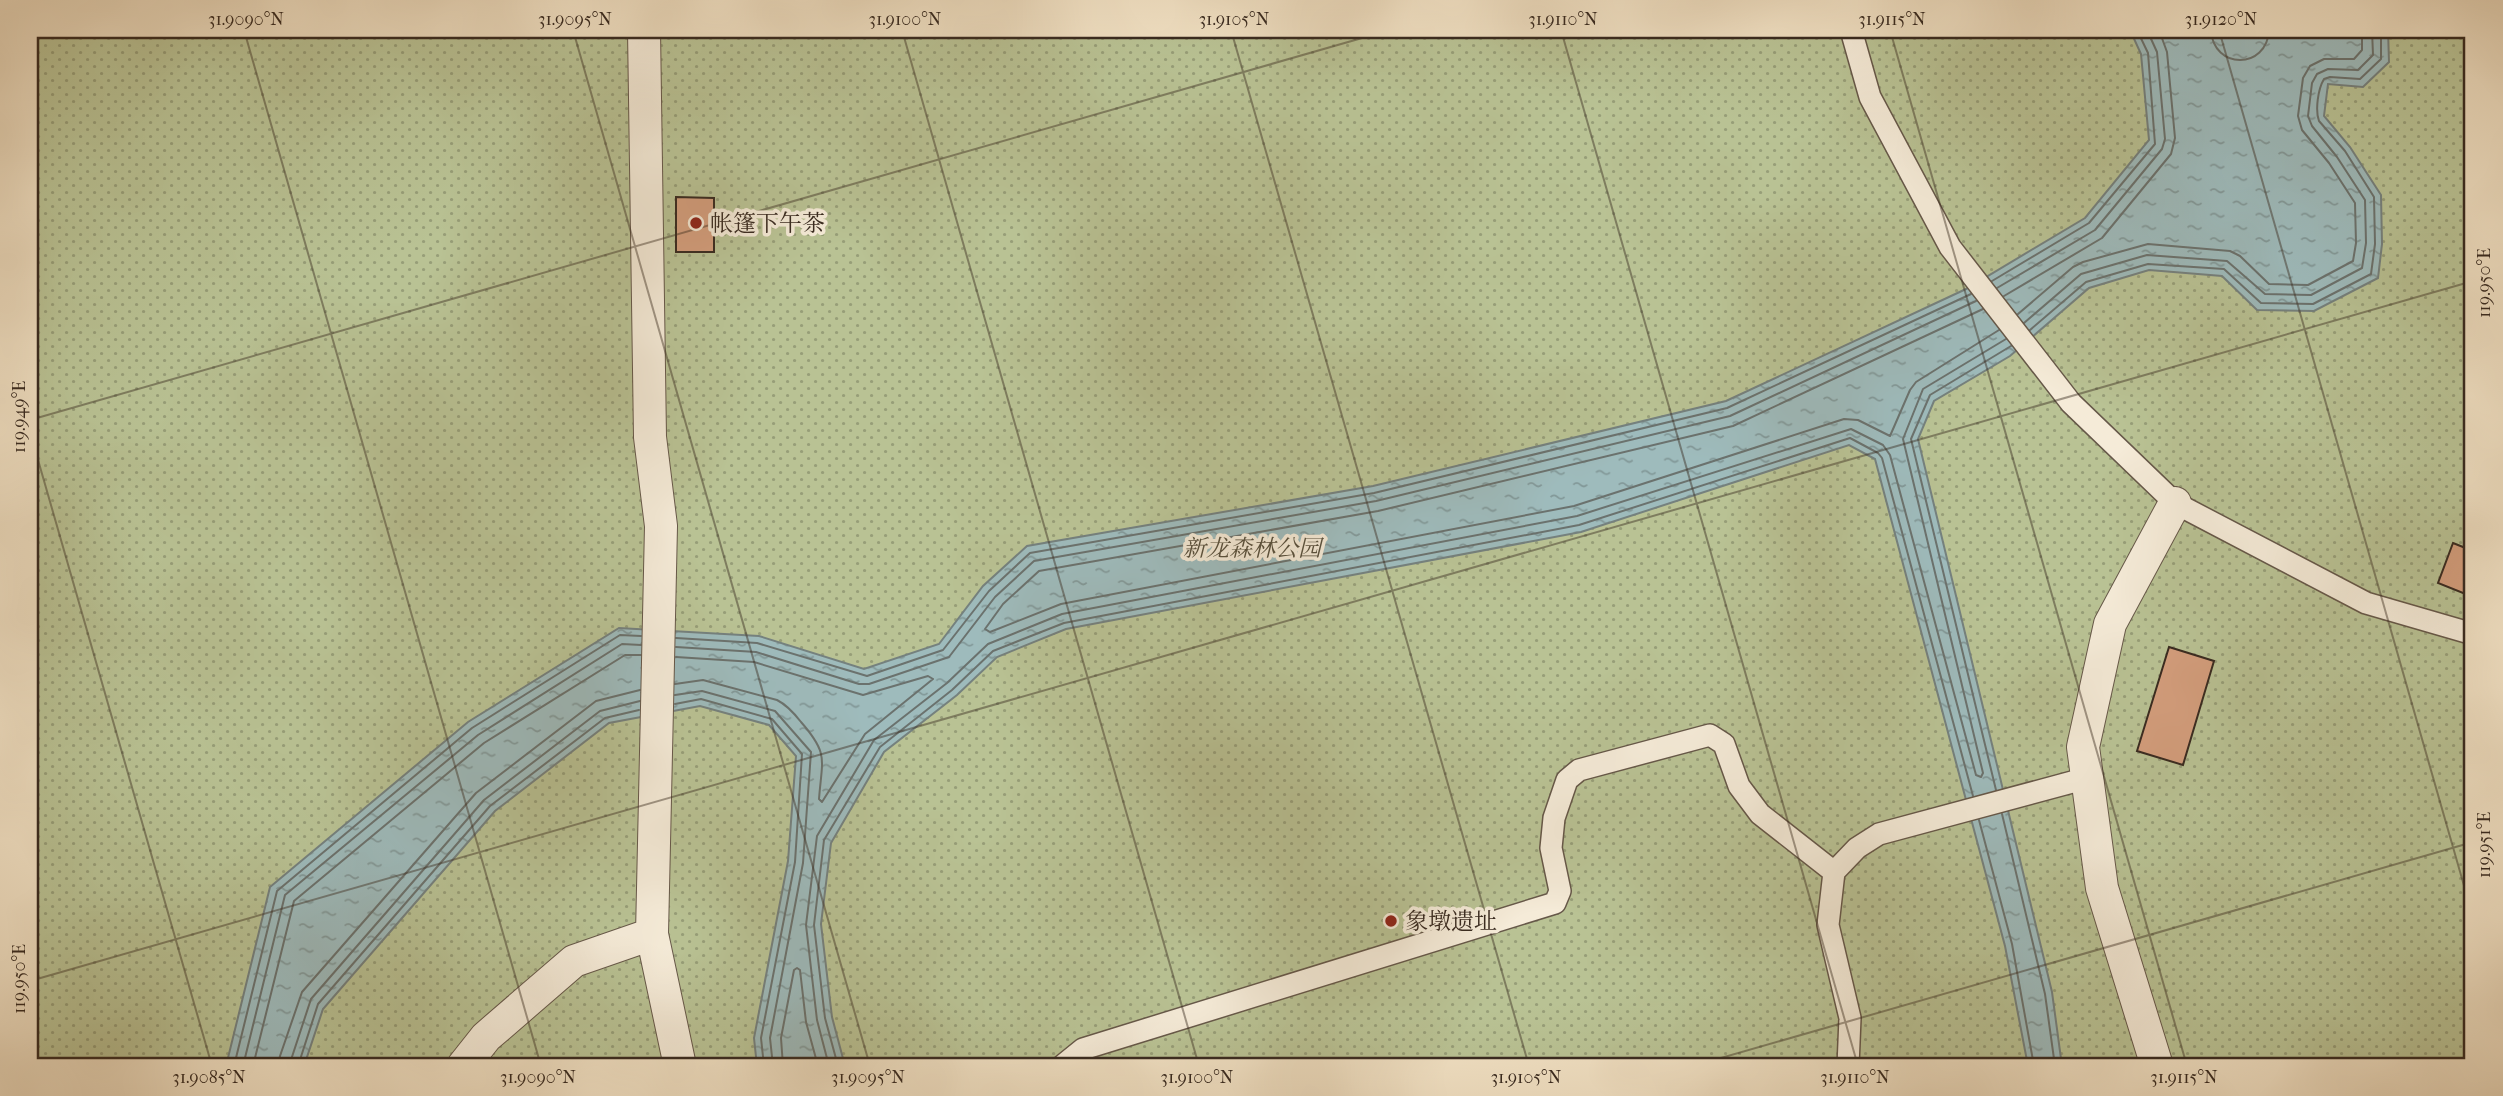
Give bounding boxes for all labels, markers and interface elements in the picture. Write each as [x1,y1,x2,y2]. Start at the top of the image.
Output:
text: 31.9090°N [208,9,284,30]
text: 31.9095°N [538,9,612,30]
text: 31.9100°N [869,9,942,30]
text: 31.9105°N [1199,9,1270,30]
text: 31.9110°N [1528,9,1598,30]
text: 31.9115°N [1858,9,1926,30]
text: 31.9120°N [2185,9,2257,30]
place label: 帐篷下午茶 [710,210,825,237]
marker: 帐篷下午茶 [688,215,704,231]
text: 119.950°E [2474,248,2495,318]
text: 119.949°E [9,381,30,453]
park label: 新龙森林公园 [1183,535,1325,562]
text: 119.951°E [2474,812,2495,878]
place label: 象墩遗址 [1405,908,1497,935]
marker: 象墩遗址 [1383,913,1399,929]
text: 119.950°E [9,944,30,1014]
text: 31.9085°N [172,1067,246,1088]
text: 31.9090°N [500,1067,576,1088]
text: 31.9095°N [831,1067,905,1088]
text: 31.9100°N [1161,1067,1234,1088]
text: 31.9105°N [1491,1067,1562,1088]
text: 31.9110°N [1820,1067,1890,1088]
text: 31.9115°N [2150,1067,2218,1088]

